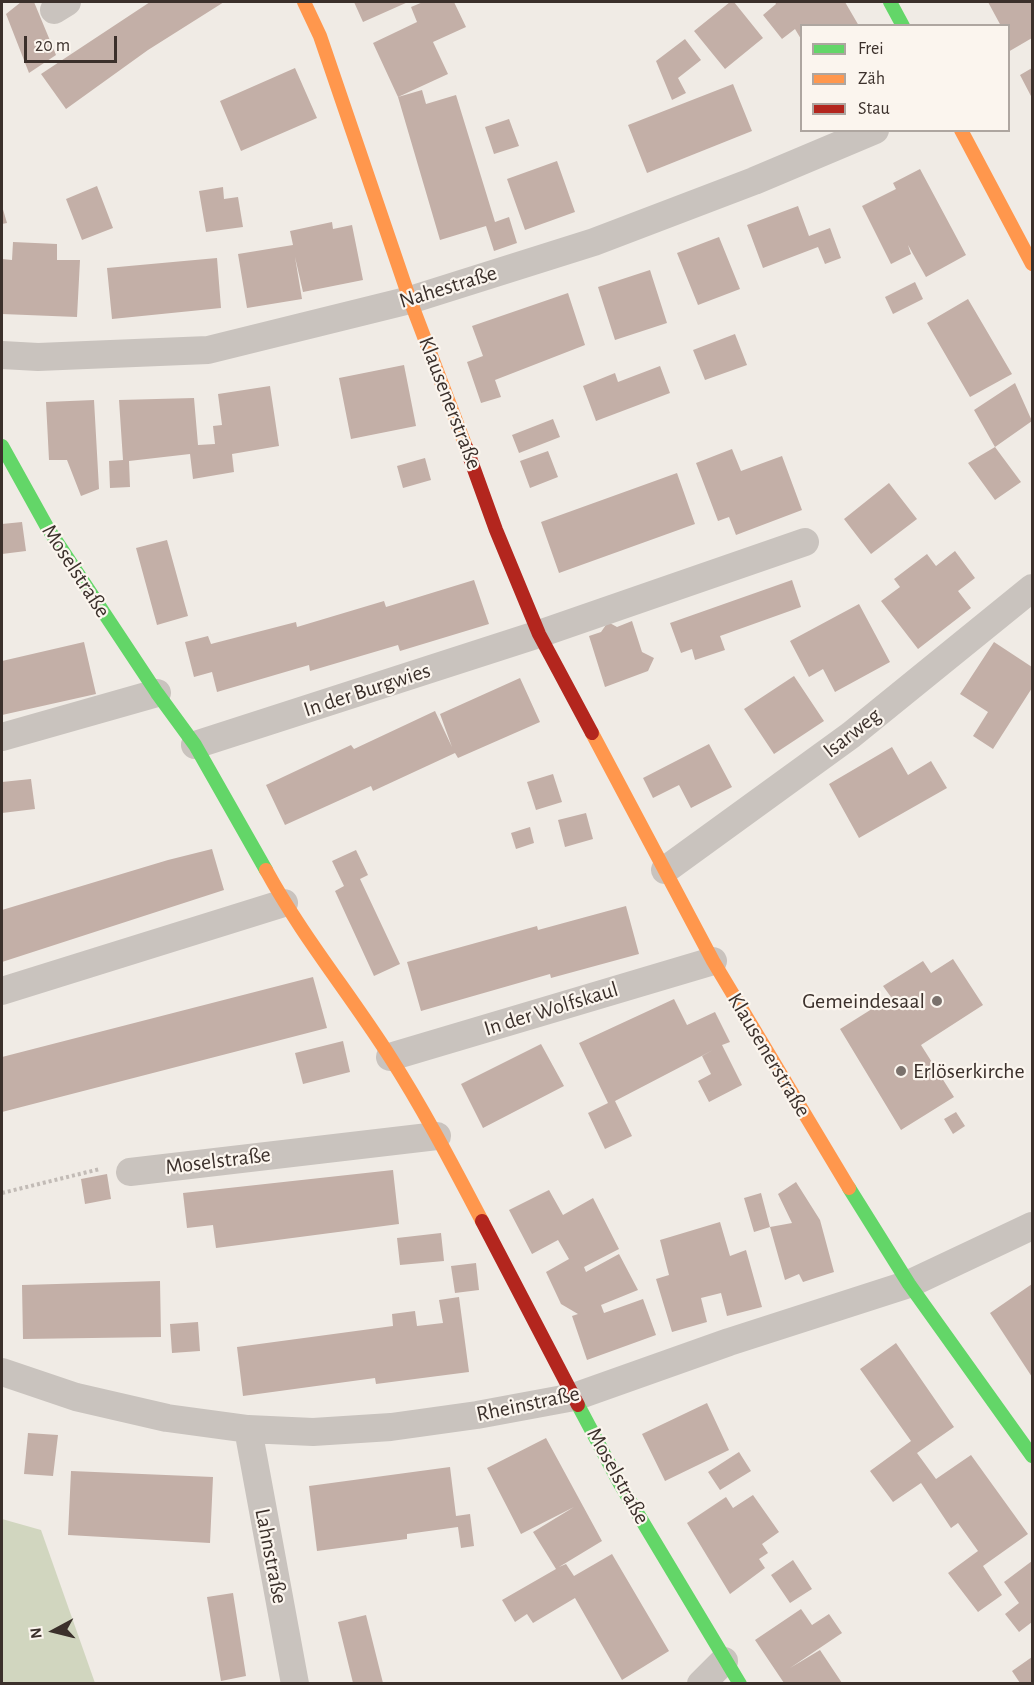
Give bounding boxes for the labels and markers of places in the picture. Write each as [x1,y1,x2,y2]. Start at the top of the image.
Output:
place label: Gemeindesaal [802,988,925,1014]
marker: Gemeindesaal [930,994,944,1008]
place label: Erlöserkirche [913,1058,1025,1084]
marker: Erlöserkirche [894,1064,908,1078]

